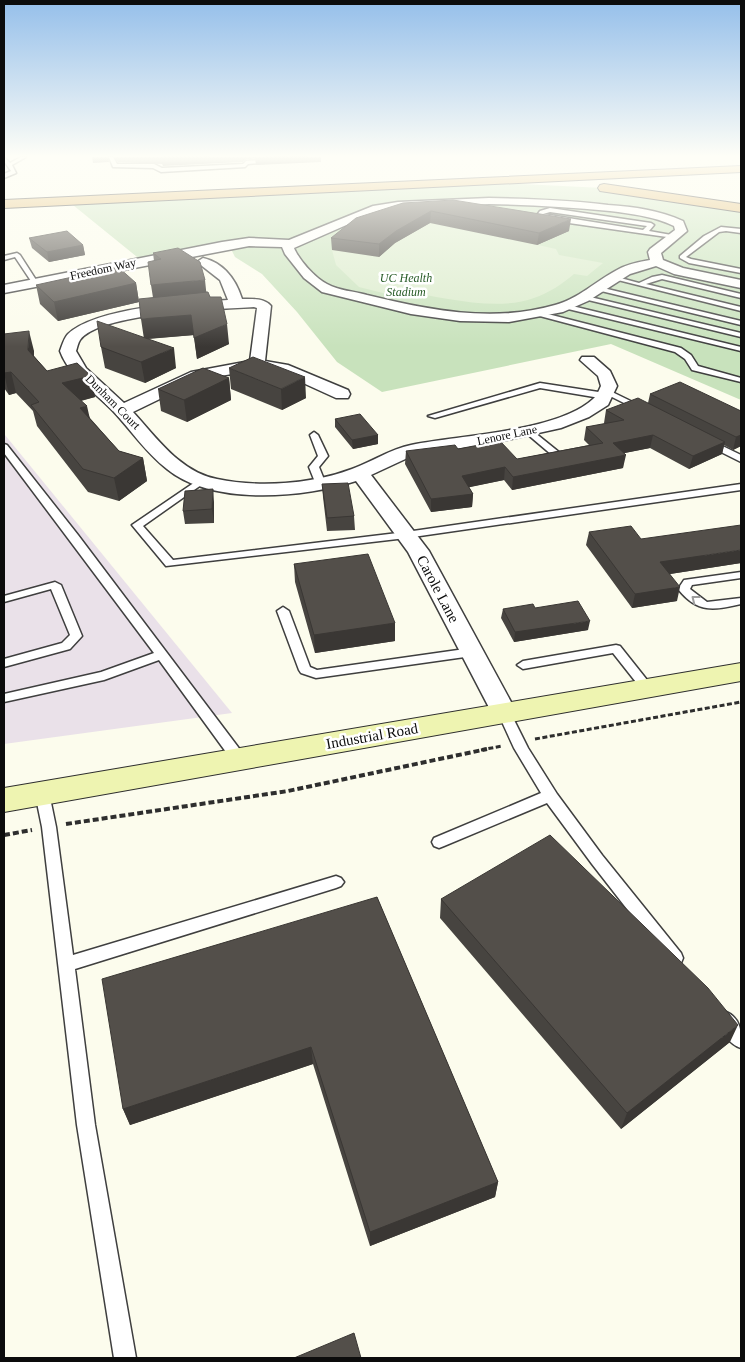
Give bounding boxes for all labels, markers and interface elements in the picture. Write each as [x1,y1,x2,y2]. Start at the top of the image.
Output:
street label: Freedom Way [69,255,137,283]
park label: UC Health Stadium [380,271,432,299]
street label: Dunham Court [83,372,144,433]
street label: Lenore Lane [476,422,538,448]
street label: Carole Lane [414,553,463,626]
one-way arrow [692,596,701,605]
street label: Industrial Road [325,720,420,752]

